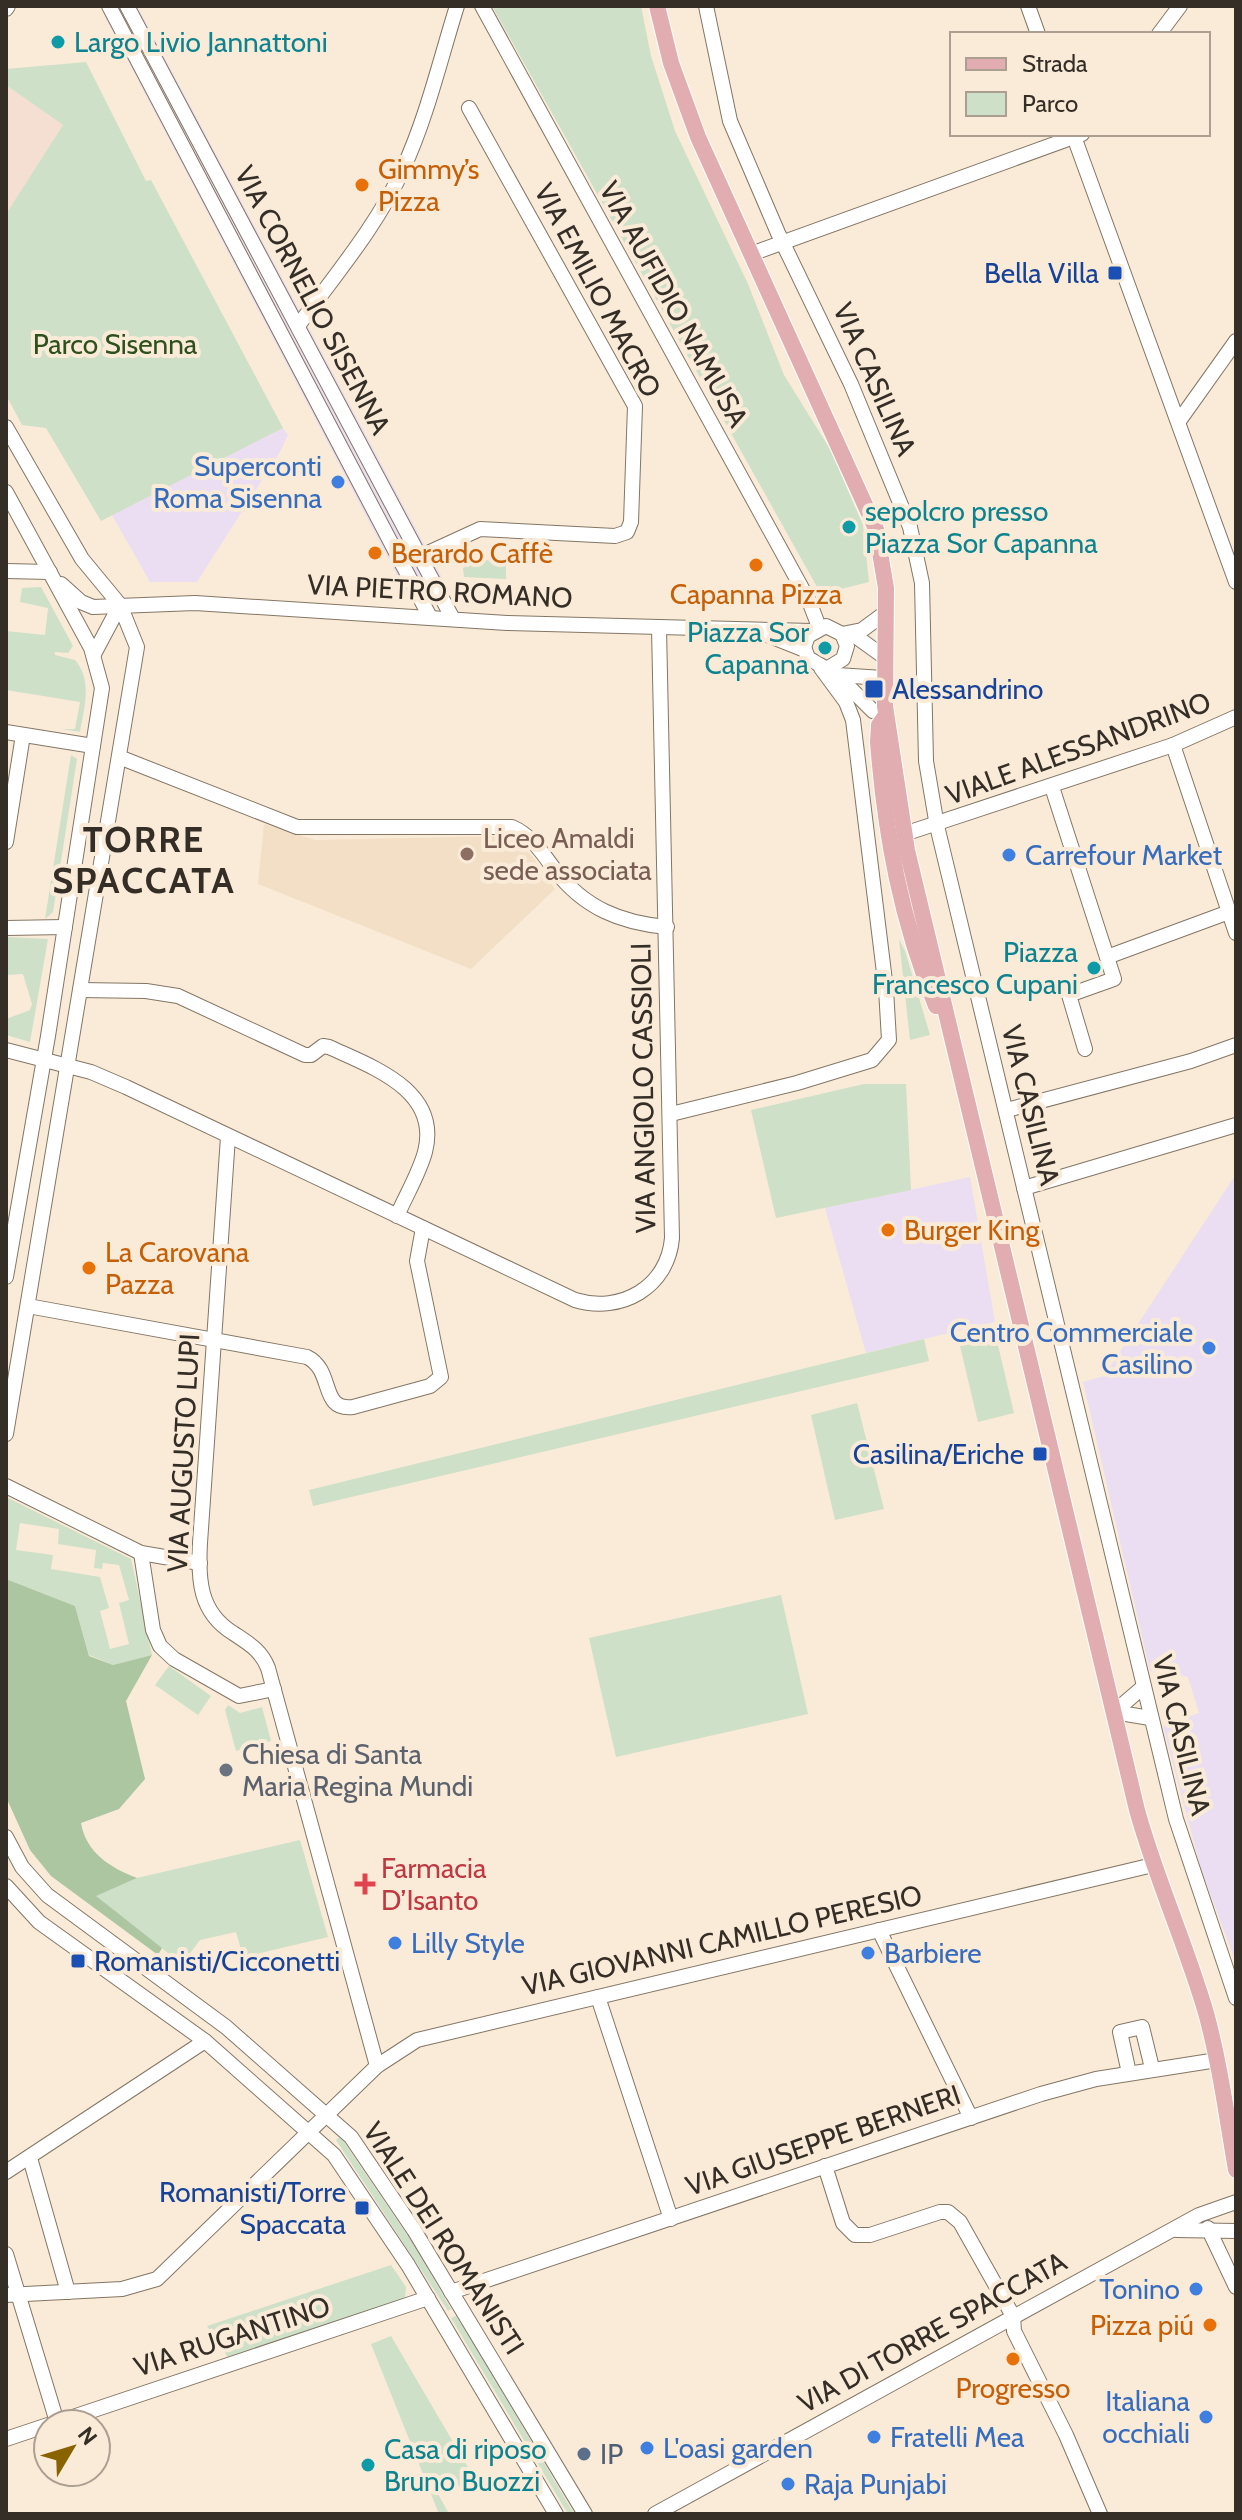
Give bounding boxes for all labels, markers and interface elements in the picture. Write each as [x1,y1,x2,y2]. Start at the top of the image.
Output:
place label: Largo Livio Jannattoni [74,25,328,59]
legend [950,32,1210,136]
marker: Largo Livio Jannattoni [49,33,67,51]
text: Strada [1022,49,1088,78]
text: Parco [1022,89,1078,118]
place label: Gimmy’s Pizza [378,152,479,218]
street label: VIA CORNELIO SISENNA [228,160,399,441]
street label: VIA AUFIDIO NAMUSA [592,175,756,433]
marker: Gimmy’s Pizza [353,176,371,194]
street label: VIA EMILIO MACRO [527,177,669,403]
place label: Bella Villa [984,256,1100,290]
marker: Bella Villa [1106,264,1124,282]
street label: VIA CASILINA [826,297,924,461]
park label: Parco Sisenna [33,327,198,361]
place label: Superconti Roma Sisenna [153,449,323,515]
marker: Superconti Roma Sisenna [329,473,347,491]
place label: sepolcro presso Piazza Sor Capanna [865,494,1098,560]
marker: sepolcro presso Piazza Sor Capanna [840,518,858,536]
place label: Berardo Caffè [391,536,553,570]
marker: Berardo Caffè [366,544,384,562]
marker: Capanna Pizza [747,556,765,574]
street label: VIA PIETRO ROMANO [306,567,574,615]
place label: Capanna Pizza [670,577,843,611]
place label: Piazza Sor Capanna [687,615,810,681]
marker: Piazza Sor Capanna [816,639,834,657]
place label: Alessandrino [892,672,1044,706]
marker: Alessandrino [863,678,885,700]
street label: VIALE ALESSANDRINO [941,684,1215,812]
district label: TORRE SPACCATA [52,817,236,902]
place label: Liceo Amaldi sede associata [483,821,652,887]
place label: Carrefour Market [1025,838,1222,872]
marker: Liceo Amaldi sede associata [458,845,476,863]
marker: Carrefour Market [1000,846,1018,864]
place label: Piazza Francesco Cupani [872,935,1079,1001]
street label: VIA ANGIOLO CASSIOLI [623,942,663,1234]
marker: Piazza Francesco Cupani [1085,959,1103,977]
street label: VIA CASILINA [995,1021,1067,1189]
place label: Burger King [904,1213,1040,1247]
marker: Burger King [879,1221,897,1239]
place label: La Carovana Pazza [105,1235,250,1301]
marker: La Carovana Pazza [80,1259,98,1277]
place label: Centro Commerciale Casilino [950,1315,1193,1381]
street label: VIA AUGUSTO LUPI [160,1333,206,1573]
marker: Centro Commerciale Casilino [1200,1339,1218,1357]
place label: Casilina/Eriche [853,1437,1024,1471]
marker: Casilina/Eriche [1031,1445,1049,1463]
street label: VIA CASILINA [1146,1651,1218,1819]
place label: Chiesa di Santa Maria Regina Mundi [242,1737,473,1803]
marker: Chiesa di Santa Maria Regina Mundi [217,1761,235,1779]
place label: Farmacia D’Isanto [381,1851,487,1917]
marker: Farmacia D’Isanto [356,1875,374,1893]
street label: VIA GIOVANNI CAMILLO PERESIO [519,1877,925,2003]
place label: Lilly Style [411,1926,525,1960]
marker: Lilly Style [386,1934,404,1952]
place label: Barbiere [884,1936,982,1970]
place label: Romanisti/Cicconetti [94,1944,340,1978]
marker: Barbiere [859,1944,877,1962]
marker: Romanisti/Cicconetti [69,1952,87,1970]
street label: VIA GIUSEPPE BERNERI [681,2077,965,2203]
street label: VIALE DEI ROMANISTI [356,2115,532,2361]
place label: Romanisti/Torre Spaccata [159,2175,347,2241]
marker: Romanisti/Torre Spaccata [353,2199,371,2217]
street label: VIA DI TORRE SPACCATA [792,2244,1073,2420]
place label: Tonino [1099,2272,1180,2306]
marker: Tonino [1187,2280,1205,2298]
street label: VIA RUGANTINO [130,2288,334,2384]
place label: Pizza piú [1090,2308,1194,2342]
marker: Pizza piú [1201,2316,1219,2334]
marker: Progresso [1004,2350,1022,2368]
place label: Progresso [955,2371,1071,2405]
place label: Italiana occhiali [1102,2384,1191,2450]
north arrow [32,2408,112,2488]
marker: Italiana occhiali [1197,2408,1215,2426]
place label: Fratelli Mea [890,2420,1025,2454]
text: N [72,2422,103,2450]
marker: Fratelli Mea [865,2428,883,2446]
place label: L'oasi garden [663,2431,813,2465]
place label: Casa di riposo Bruno Buozzi [384,2432,547,2498]
place label: IP [600,2437,623,2471]
marker: L'oasi garden [638,2439,656,2457]
marker: IP [575,2445,593,2463]
marker: Casa di riposo Bruno Buozzi [359,2456,377,2474]
place label: Raja Punjabi [804,2467,947,2501]
marker: Raja Punjabi [779,2475,797,2493]

